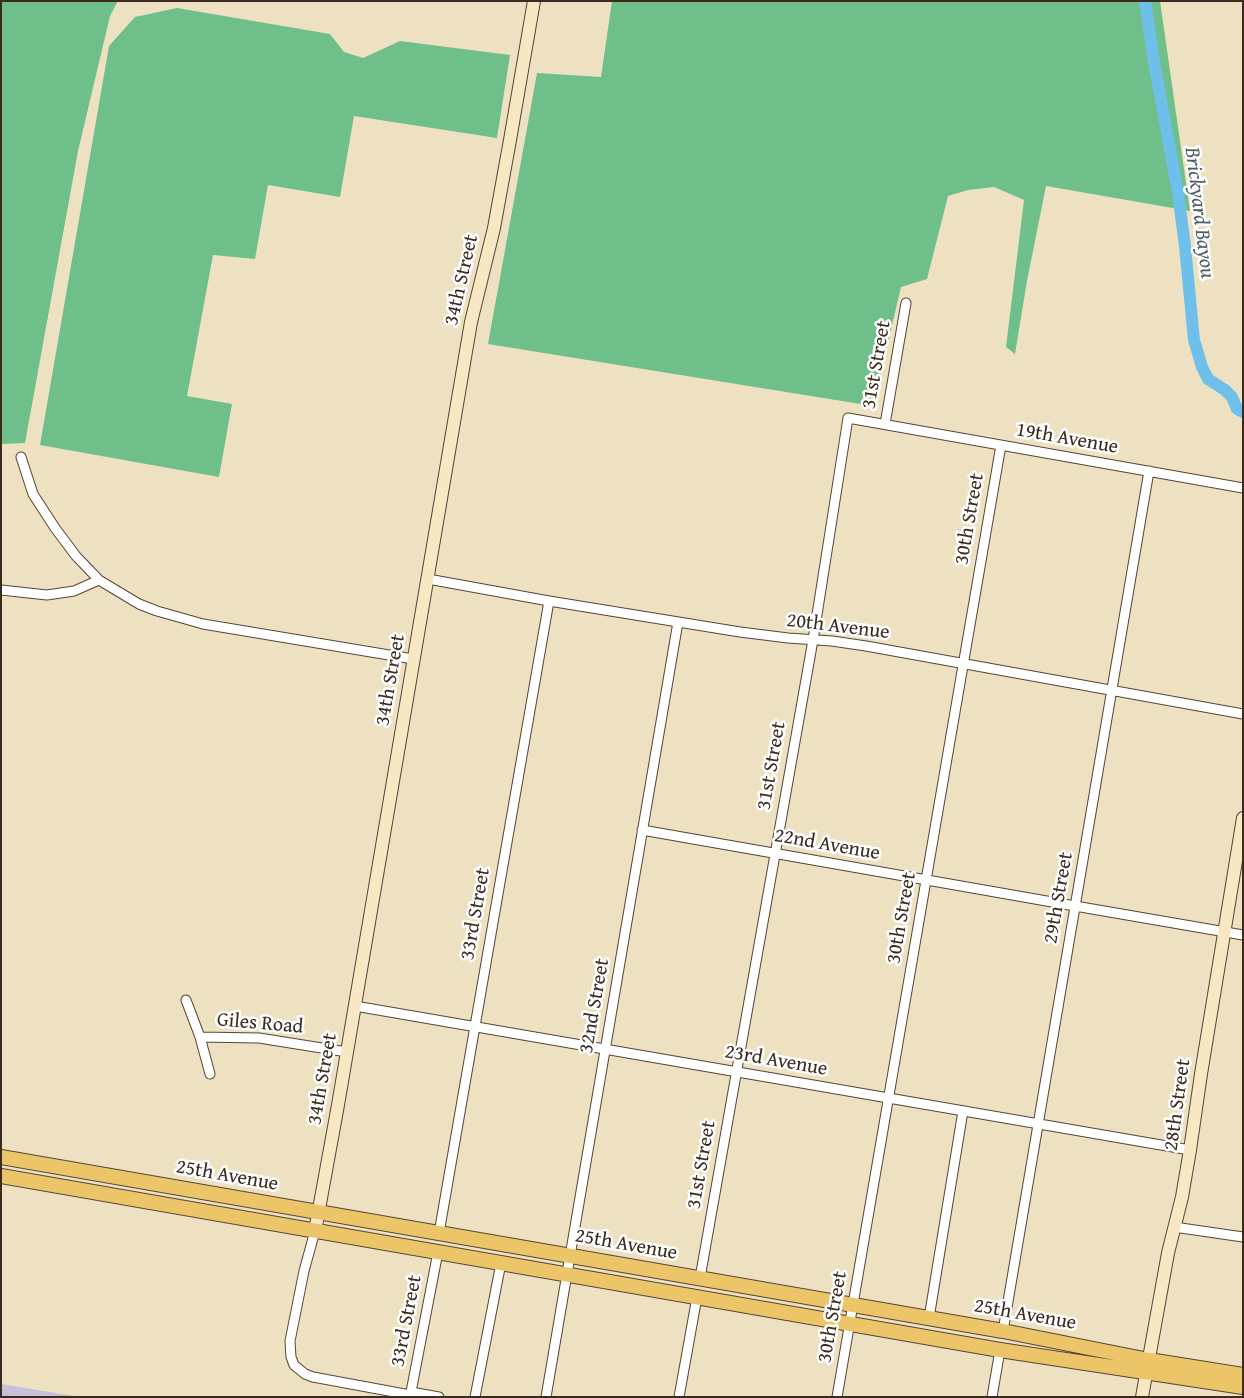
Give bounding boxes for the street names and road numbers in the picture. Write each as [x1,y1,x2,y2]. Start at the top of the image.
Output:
street label: 34th Street [440,232,484,328]
street label: 31st Street [857,319,897,411]
street label: 19th Avenue [1014,418,1120,460]
street label: 30th Street [950,471,990,567]
street label: 20th Avenue [785,609,891,645]
street label: 34th Street [371,632,411,728]
street label: 31st Street [752,720,792,812]
street label: 22nd Avenue [772,824,882,866]
street label: 29th Street [1039,850,1079,946]
street label: 33rd Street [456,866,496,962]
street label: 30th Street [882,870,922,966]
street label: 32nd Street [575,957,615,1055]
street label: Giles Road [216,1008,304,1040]
street label: 34th Street [303,1031,343,1127]
street label: 23rd Avenue [723,1040,829,1082]
street label: 28th Street [1160,1058,1196,1152]
street label: 31st Street [682,1119,722,1211]
street label: 25th Avenue [174,1155,280,1197]
street label: 25th Avenue [573,1224,679,1266]
street label: 30th Street [813,1269,853,1365]
street label: 33rd Street [386,1273,428,1369]
street label: 25th Avenue [972,1294,1078,1336]

